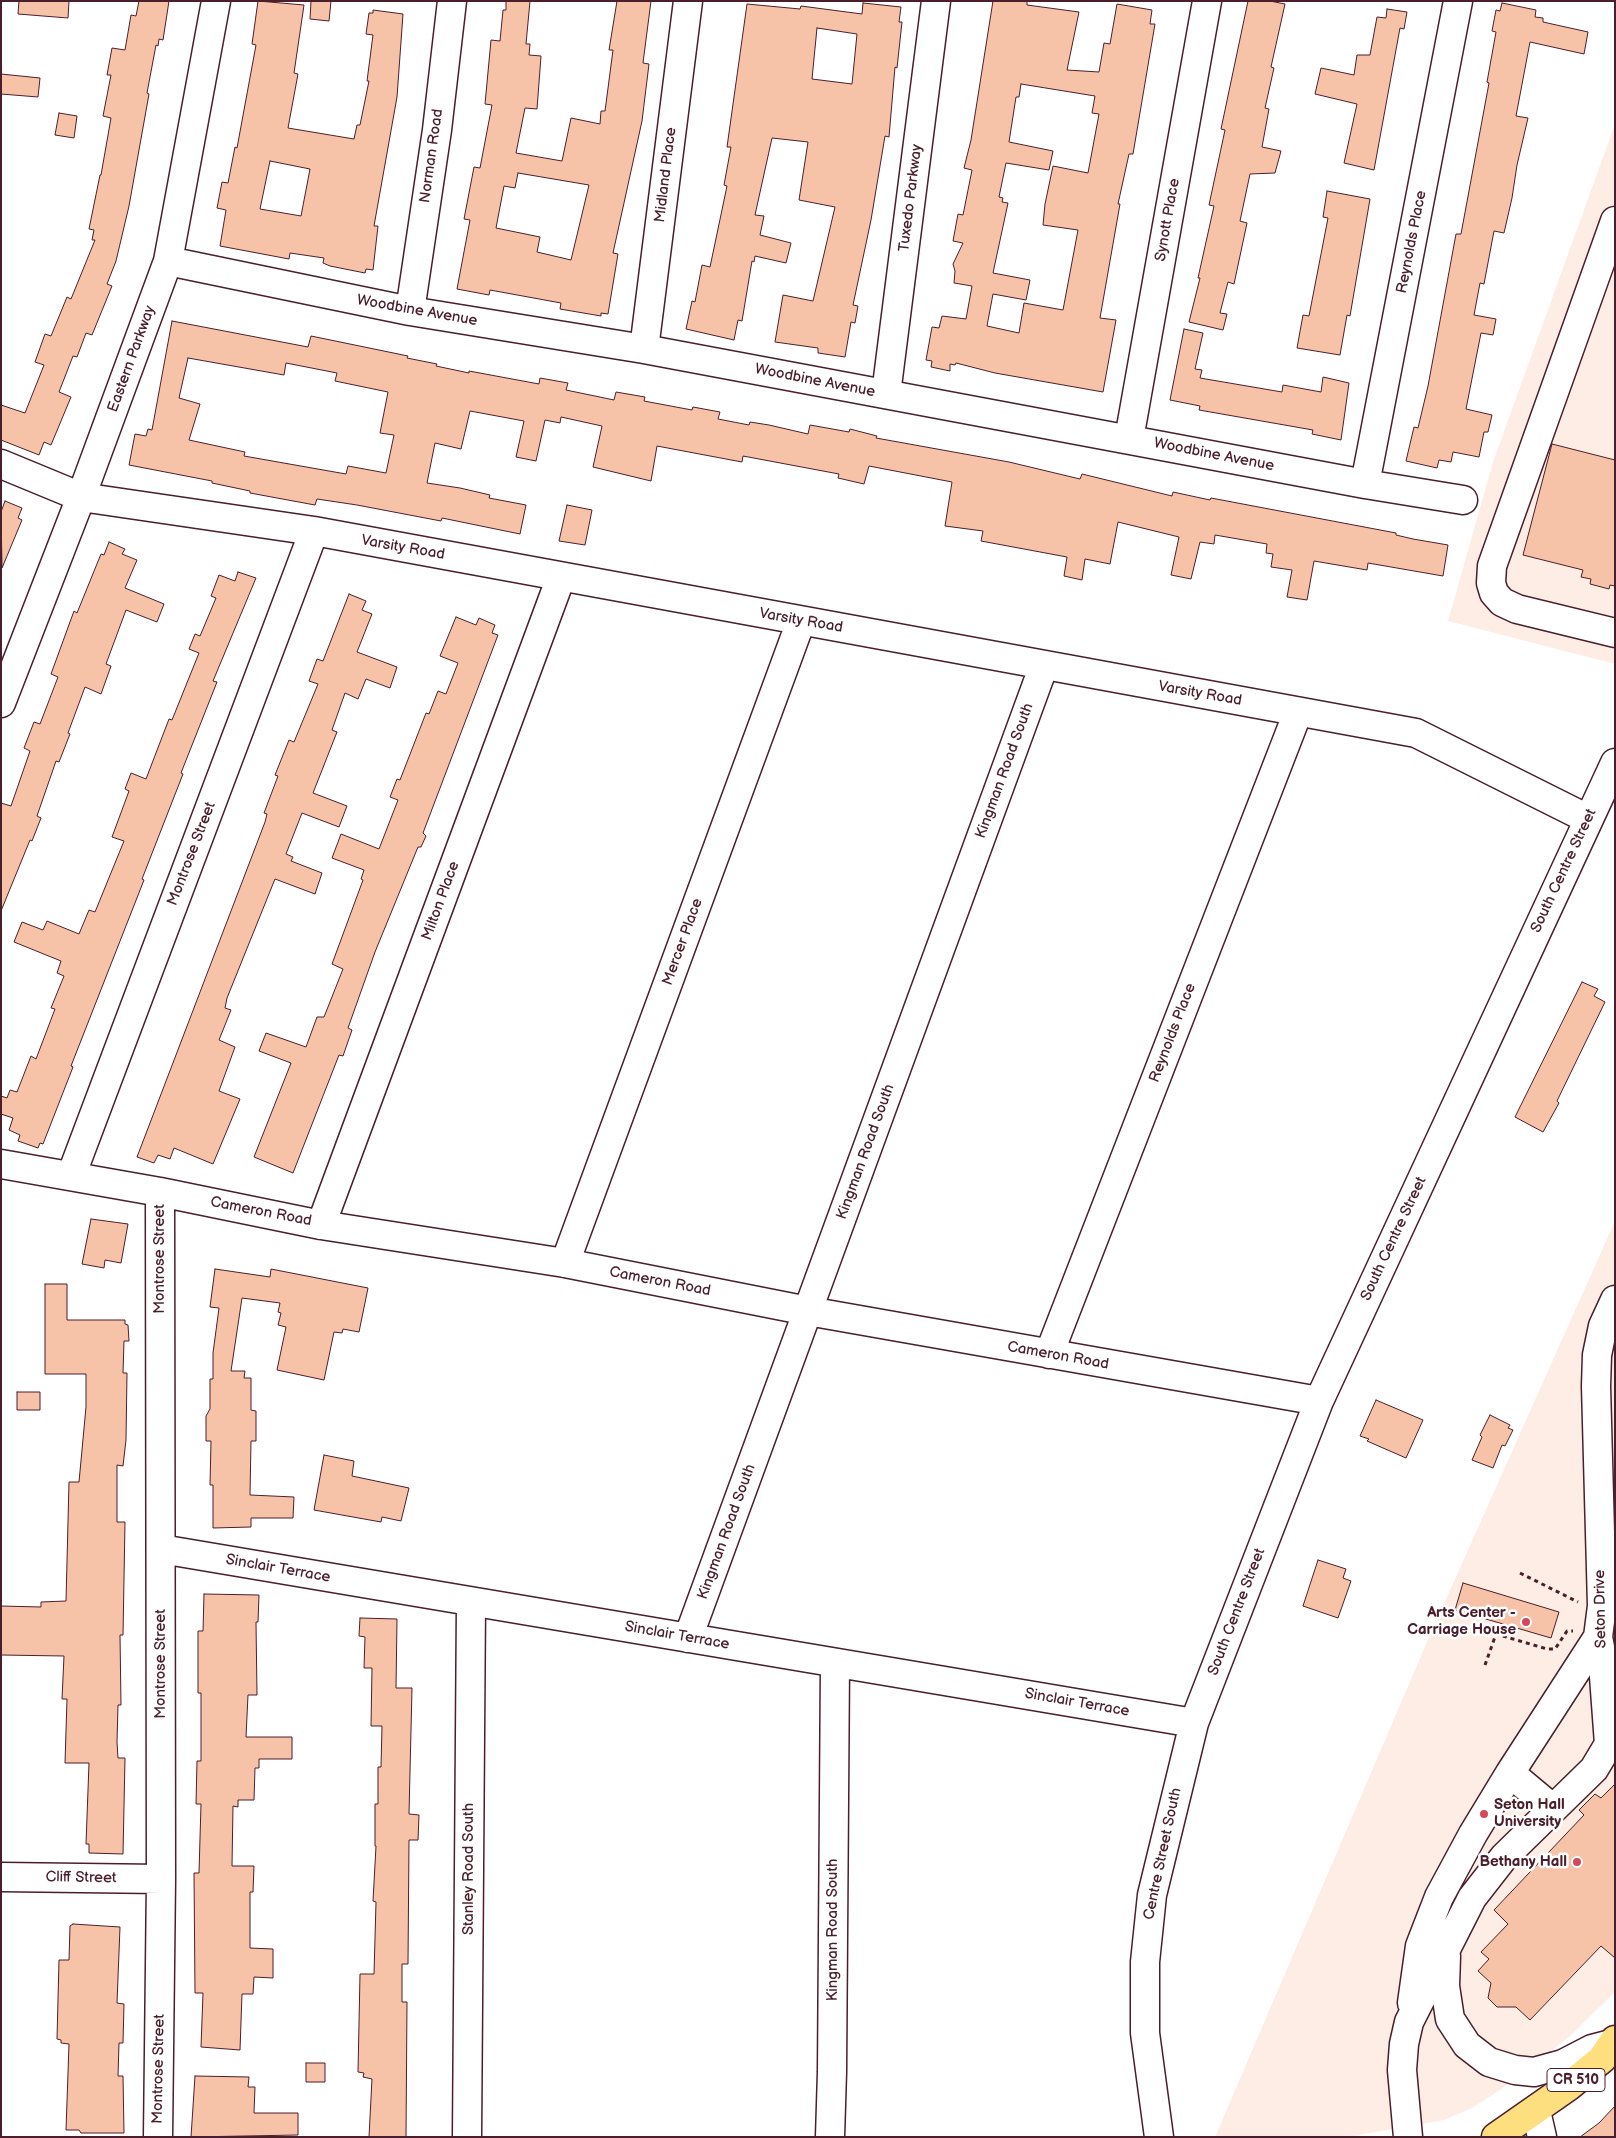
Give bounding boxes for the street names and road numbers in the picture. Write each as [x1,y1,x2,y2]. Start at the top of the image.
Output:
street label: Norman Road [416,108,448,204]
street label: Midland Place [651,126,681,224]
street label: Tuxedo Parkway [895,143,927,253]
street label: Synott Place [1152,177,1184,263]
street label: Reynolds Place [1393,189,1431,295]
street label: Woodbine Avenue [355,292,479,330]
street label: Eastern Parkway [104,303,160,415]
street label: Woodbine Avenue [753,361,877,401]
street label: Woodbine Avenue [1152,435,1276,475]
street label: Varsity Road [360,532,446,564]
street label: Varsity Road [758,605,844,637]
street label: Varsity Road [1157,678,1243,710]
street label: Kingman Road South [972,701,1038,841]
street label: Montrose Street [164,800,220,908]
street label: South Centre Street [1527,806,1601,936]
street label: Milton Place [418,859,464,943]
street label: Mercer Place [659,896,707,988]
street label: Reynolds Place [1146,981,1200,1085]
street label: Kingman Road South [833,1082,899,1222]
street label: South Centre Street [1357,1174,1431,1304]
street label: Cameron Road [209,1193,313,1231]
street label: Montrose Street [151,1204,169,1314]
street label: Cameron Road [608,1263,712,1301]
street label: Cameron Road [1006,1338,1110,1374]
street label: Kingman Road South [694,1462,760,1602]
street label: South Centre Street [1204,1546,1270,1678]
street label: Sinclair Terrace [224,1551,332,1587]
street label: Seton Drive [1591,1570,1611,1648]
street label: Montrose Street [152,1609,170,1719]
street label: Sinclair Terrace [623,1618,731,1654]
street label: Sinclair Terrace [1023,1685,1131,1721]
street label: Centre Street South [1140,1786,1186,1922]
street label: Stanley Road South [460,1803,478,1935]
street label: Kingman Road South [824,1859,842,2001]
street label: Cliff Street [45,1868,117,1888]
street label: Montrose Street [149,2014,169,2124]
road number: CR 510 [1547,2068,1605,2092]

